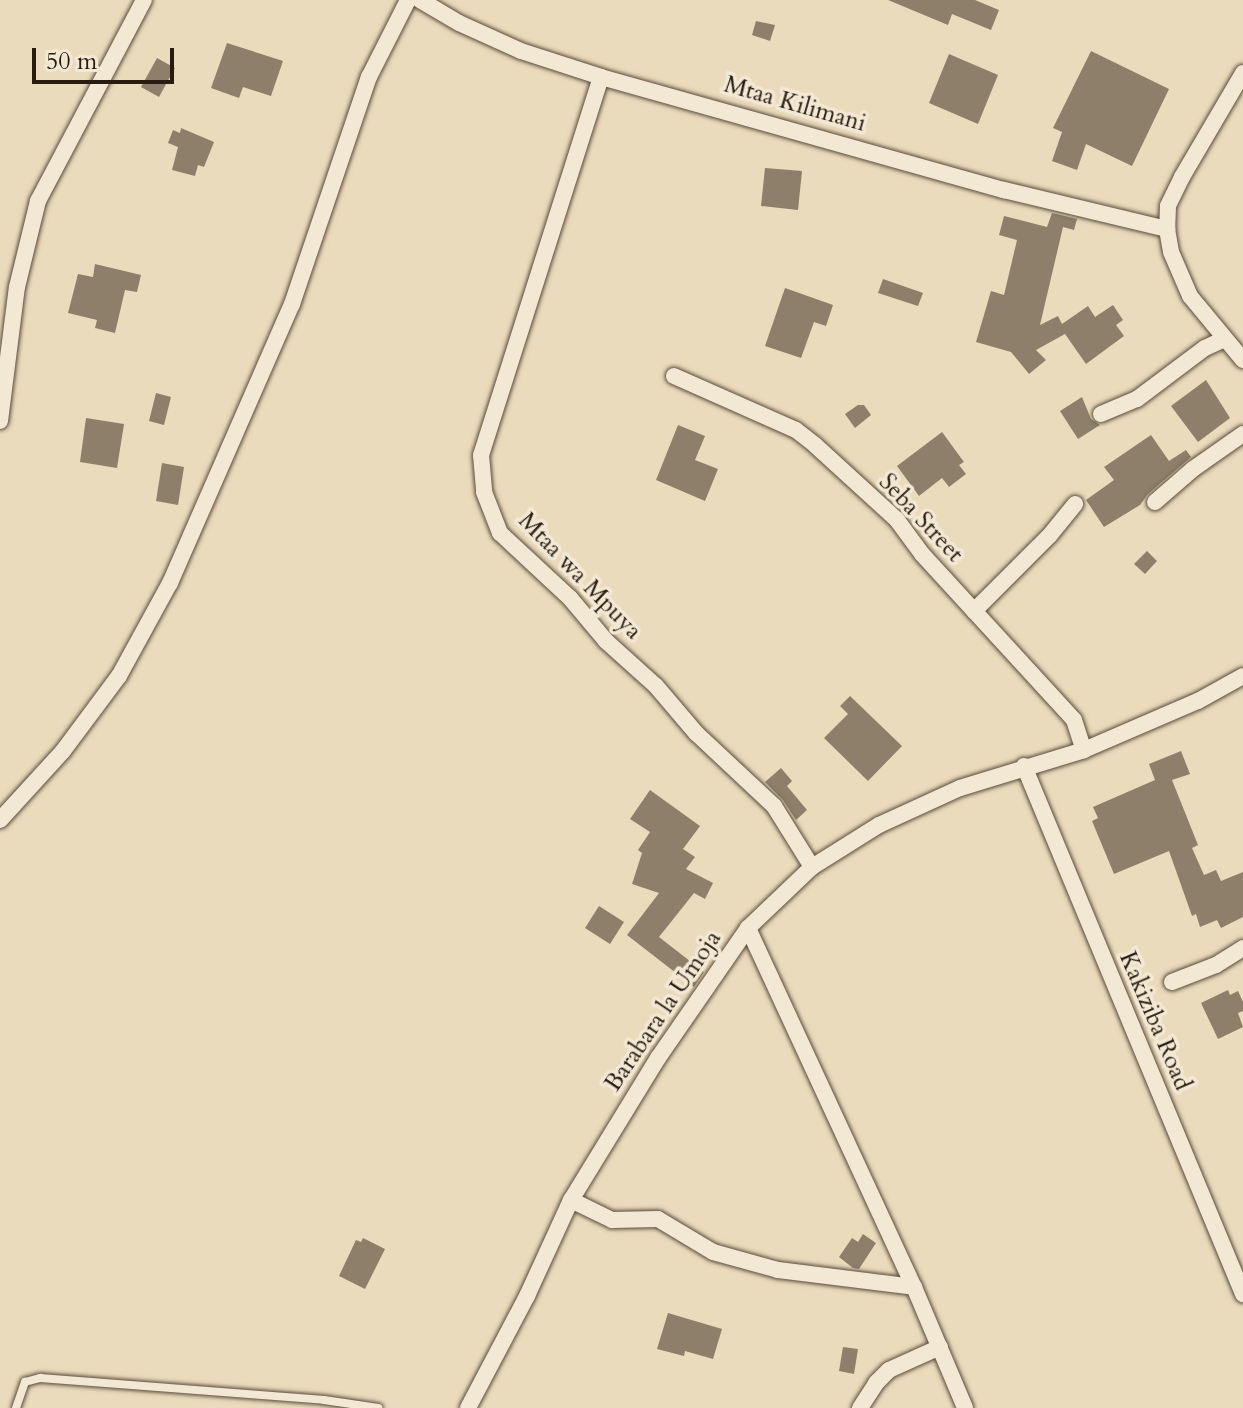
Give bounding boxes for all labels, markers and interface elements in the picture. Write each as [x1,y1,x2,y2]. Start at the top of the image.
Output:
scale bar [36,32,178,82]
text: 50 m [46,45,97,78]
street label: Mtaa Kilimani [721,70,869,138]
street label: Seba Street [873,468,969,568]
street label: Mtaa wa Mpuya [512,507,648,645]
street label: Barabara la Umoja [599,925,727,1097]
street label: Kakiziba Road [1113,947,1197,1095]

